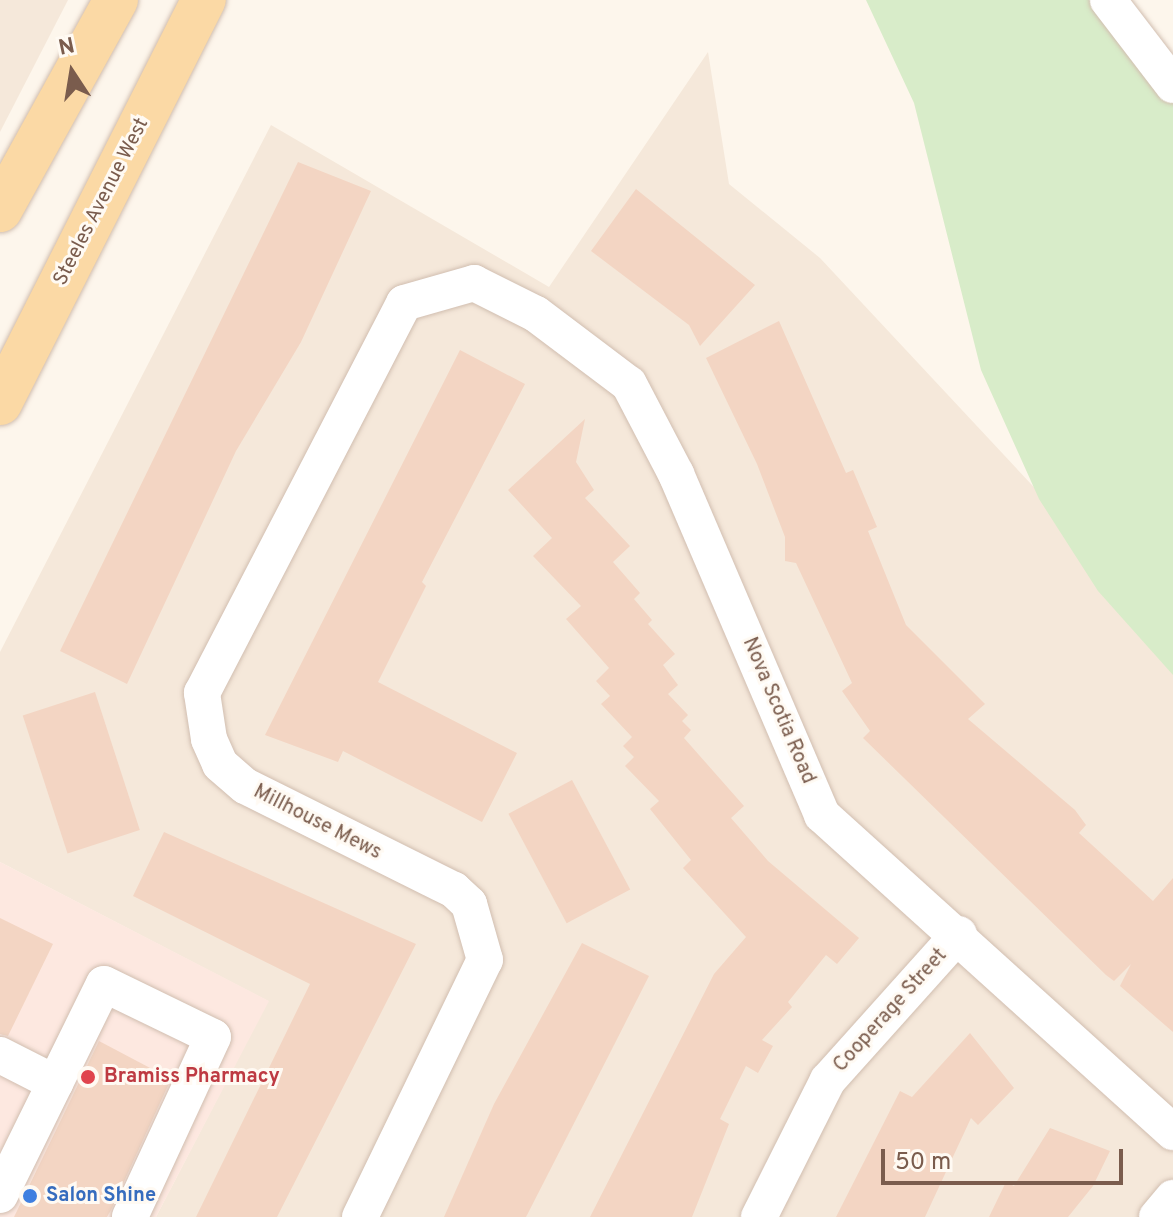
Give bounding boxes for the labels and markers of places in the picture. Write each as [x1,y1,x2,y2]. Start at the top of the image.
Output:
place label: Bramiss Pharmacy [104,1065,280,1089]
marker: Bramiss Pharmacy [79,1068,97,1086]
place label: Salon Shine [46,1184,156,1208]
marker: Salon Shine [21,1187,39,1205]

